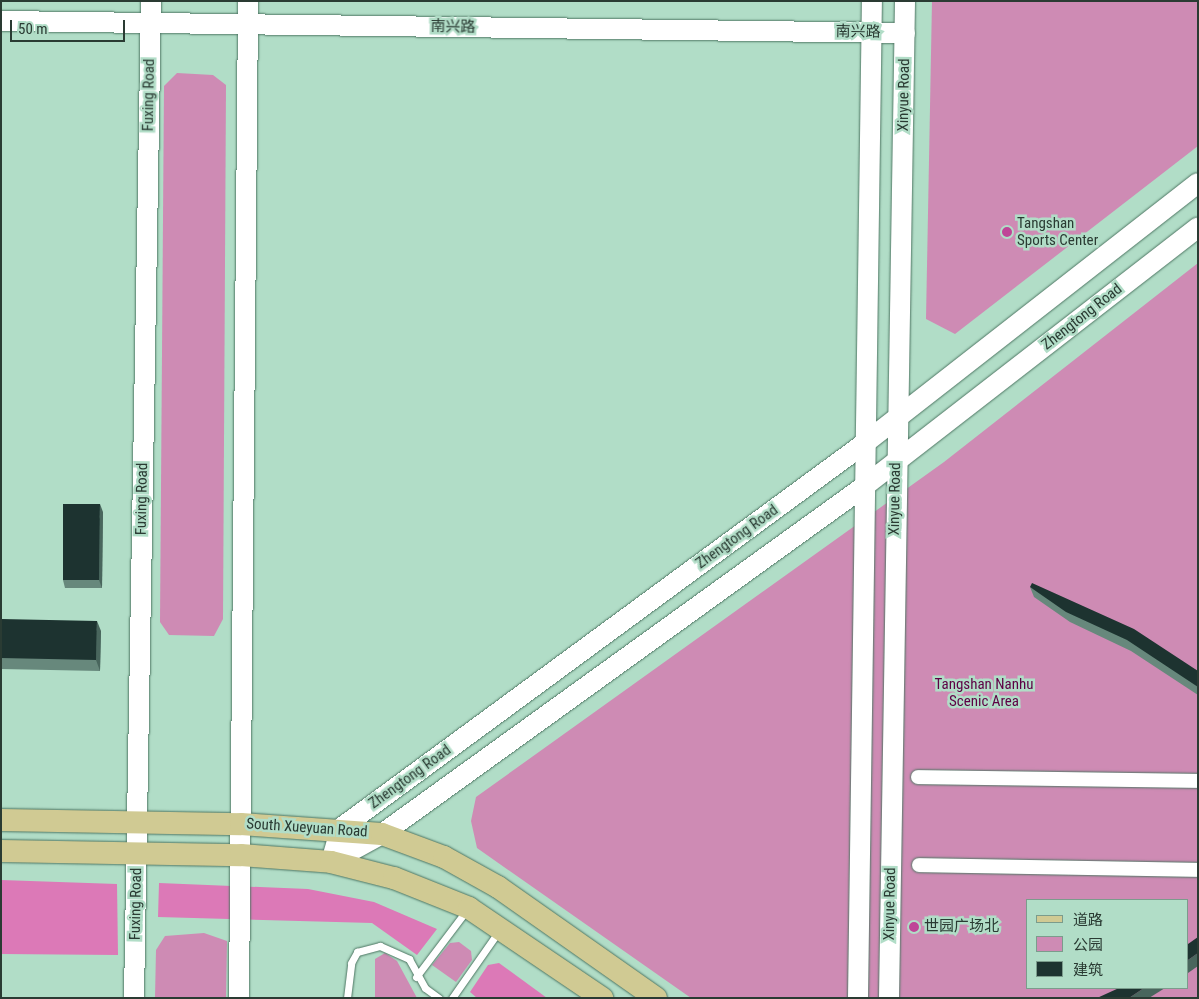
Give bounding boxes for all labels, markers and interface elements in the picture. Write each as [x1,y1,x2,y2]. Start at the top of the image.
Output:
scale bar [12,10,128,42]
street label: 南兴路 [430,18,476,36]
text: 50 m [18,20,48,38]
street label: 南兴路 [835,23,881,41]
street label: Xinyue Road [894,58,914,132]
street label: Fuxing Road [139,59,159,131]
place label: Tangshan Sports Center [1017,214,1098,249]
marker: Tangshan Sports Center [1001,226,1013,238]
street label: Zhengtong Road [1038,280,1126,354]
street label: Xinyue Road [885,462,905,536]
street label: Fuxing Road [132,463,152,535]
street label: Zhengtong Road [693,501,781,573]
park label: Tangshan Nanhu Scenic Area [934,675,1034,710]
street label: Zhengtong Road [366,741,454,813]
street label: South Xueyuan Road [246,815,368,841]
street label: Xinyue Road [880,867,900,941]
street label: Fuxing Road [126,868,146,940]
legend [1026,899,1189,989]
text: 道路 [1073,911,1103,929]
place label: 世园广场北 [924,918,999,936]
marker: 世园广场北 [908,921,920,933]
text: 公园 [1073,936,1103,954]
text: 建筑 [1073,961,1103,979]

